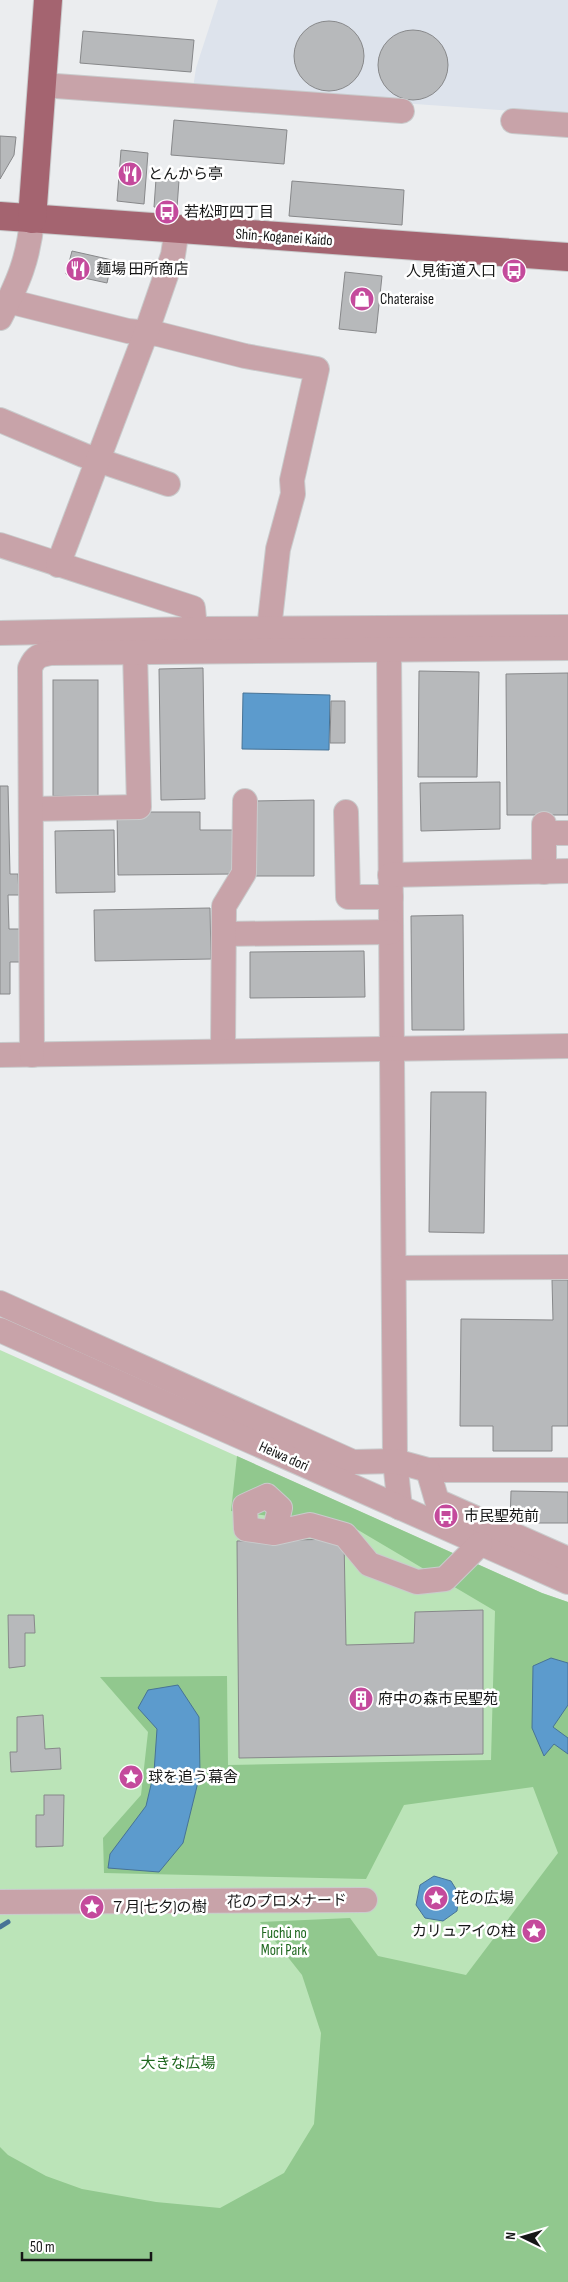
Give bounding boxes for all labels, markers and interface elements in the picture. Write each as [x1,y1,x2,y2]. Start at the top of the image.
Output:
restaurant icon: とんから亭 [117,161,143,187]
place label: とんから亭 [148,165,223,184]
bus stop icon: 若松町四丁目 [154,199,180,225]
place label: 若松町四丁目 [184,203,274,222]
street label: Shin-Koganei Kaido [235,225,333,250]
restaurant icon: 麺場 田所商店 [65,256,91,282]
bus stop icon: 人見街道入口 [501,258,527,284]
place label: 麺場 田所商店 [96,260,188,279]
place label: 人見街道入口 [406,262,496,281]
shop icon: Chateraise [349,286,375,312]
place label: Chateraise [380,290,434,309]
street label: Heiwa dori [256,1437,312,1476]
bus stop icon: 市民聖苑前 [433,1503,459,1529]
place label: 市民聖苑前 [464,1507,539,1526]
building icon: 府中の森市民聖苑 [348,1686,374,1712]
place label: 府中の森市民聖苑 [378,1690,498,1709]
place icon: 球を追う幕舎 [118,1764,144,1790]
place label: 球を追う幕舎 [148,1768,238,1787]
place icon: 花の広場 [423,1885,449,1911]
place label: 花の広場 [454,1889,514,1908]
street label: 花のプロメナード [227,1891,347,1912]
place icon: ７月(七夕)の樹 [79,1894,105,1920]
place label: ７月(七夕)の樹 [110,1898,207,1917]
place icon: カリュアイの柱 [521,1918,547,1944]
place label: カリュアイの柱 [412,1922,516,1941]
park label: Fuchū no Mori Park [261,1924,308,1960]
park label: 大きな広場 [140,2054,216,2073]
north arrow [498,2212,548,2262]
scale bar [22,2230,151,2262]
text: N [502,2231,519,2240]
text: 50 m [30,2238,55,2257]

